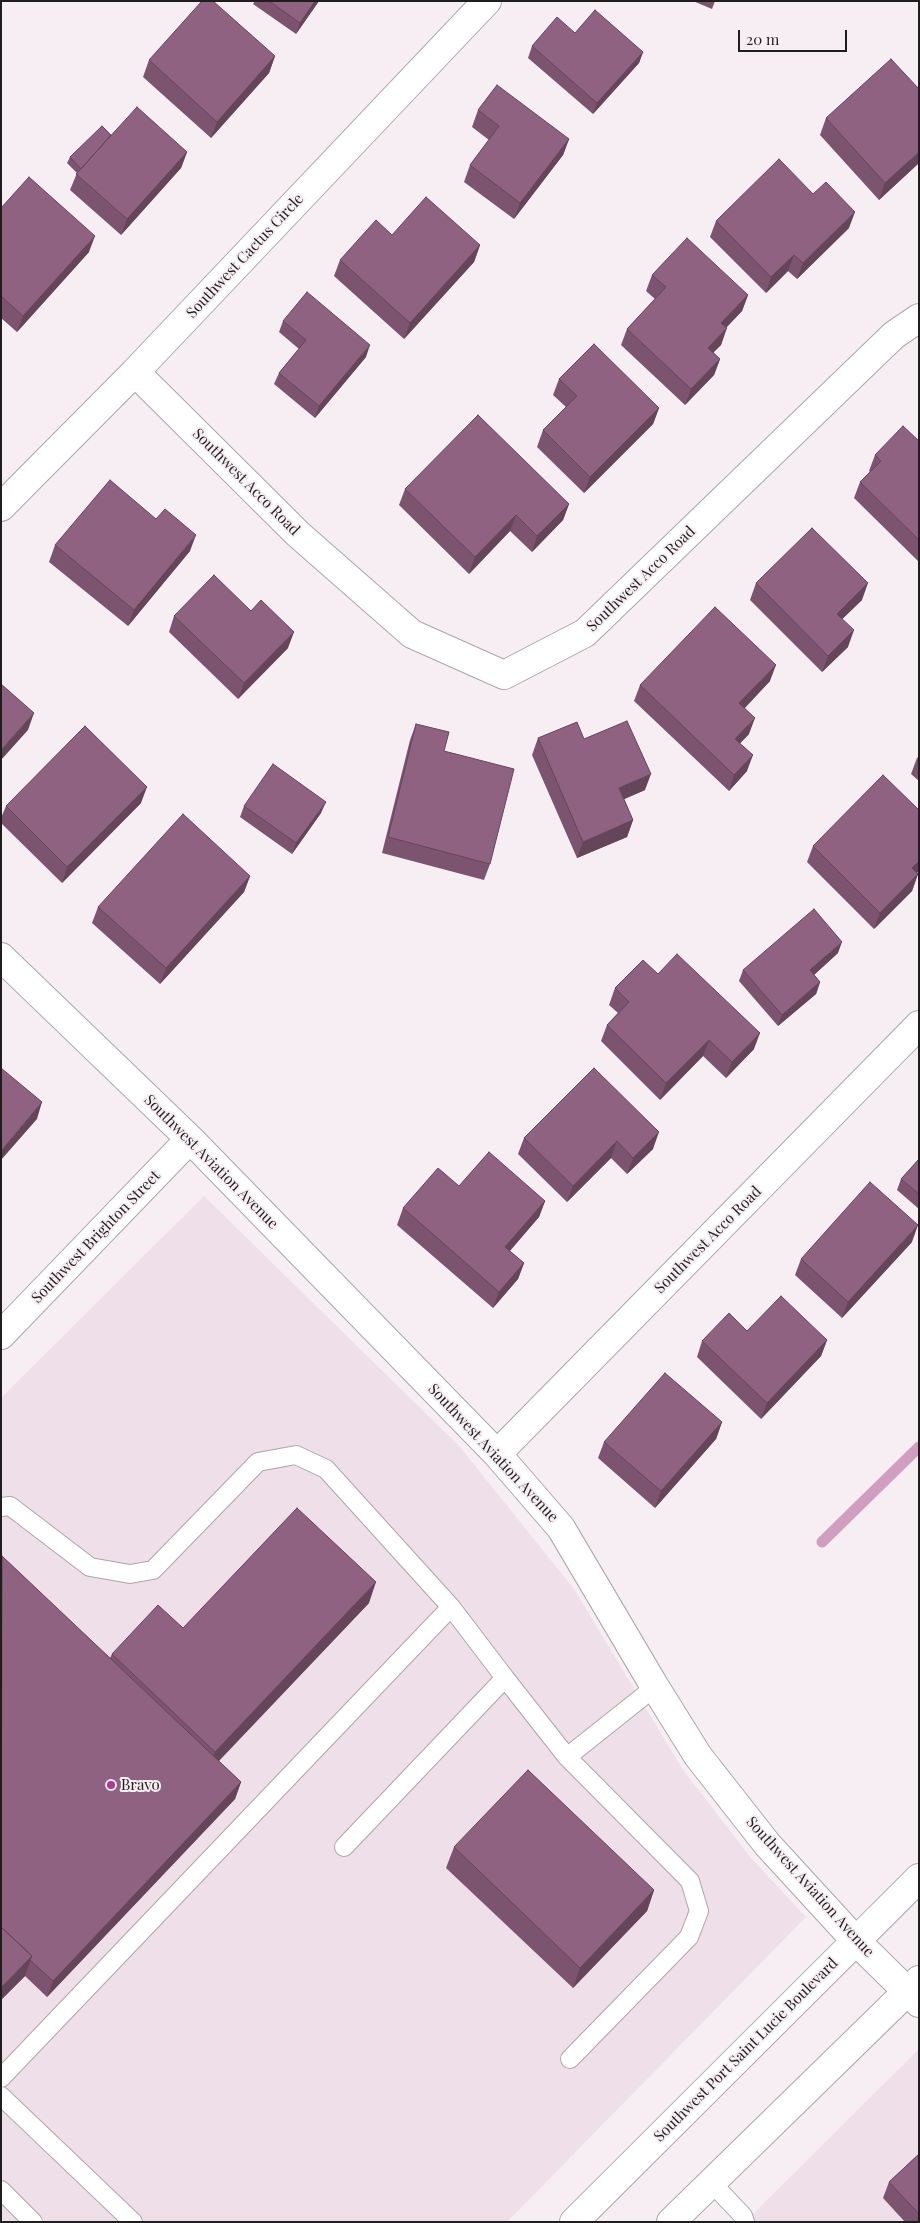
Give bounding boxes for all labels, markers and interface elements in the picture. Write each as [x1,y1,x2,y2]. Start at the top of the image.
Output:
scale bar [740,20,849,52]
text: 20 m [746,29,779,49]
street label: Southwest Cactus Circle [183,190,307,322]
street label: Southwest Acco Road [189,425,303,539]
street label: Southwest Acco Road [583,523,699,635]
street label: Southwest Aviation Avenue [140,1091,282,1233]
street label: Southwest Brighton Street [28,1167,164,1307]
street label: Southwest Acco Road [651,1183,765,1297]
street label: Southwest Aviation Avenue [424,1380,562,1526]
place label: Bravo [121,1776,160,1794]
marker: Bravo [105,1779,117,1791]
street label: Southwest Aviation Avenue [742,1813,878,1961]
street label: Southwest Port Saint Lucie Boulevard [650,1954,842,2146]

